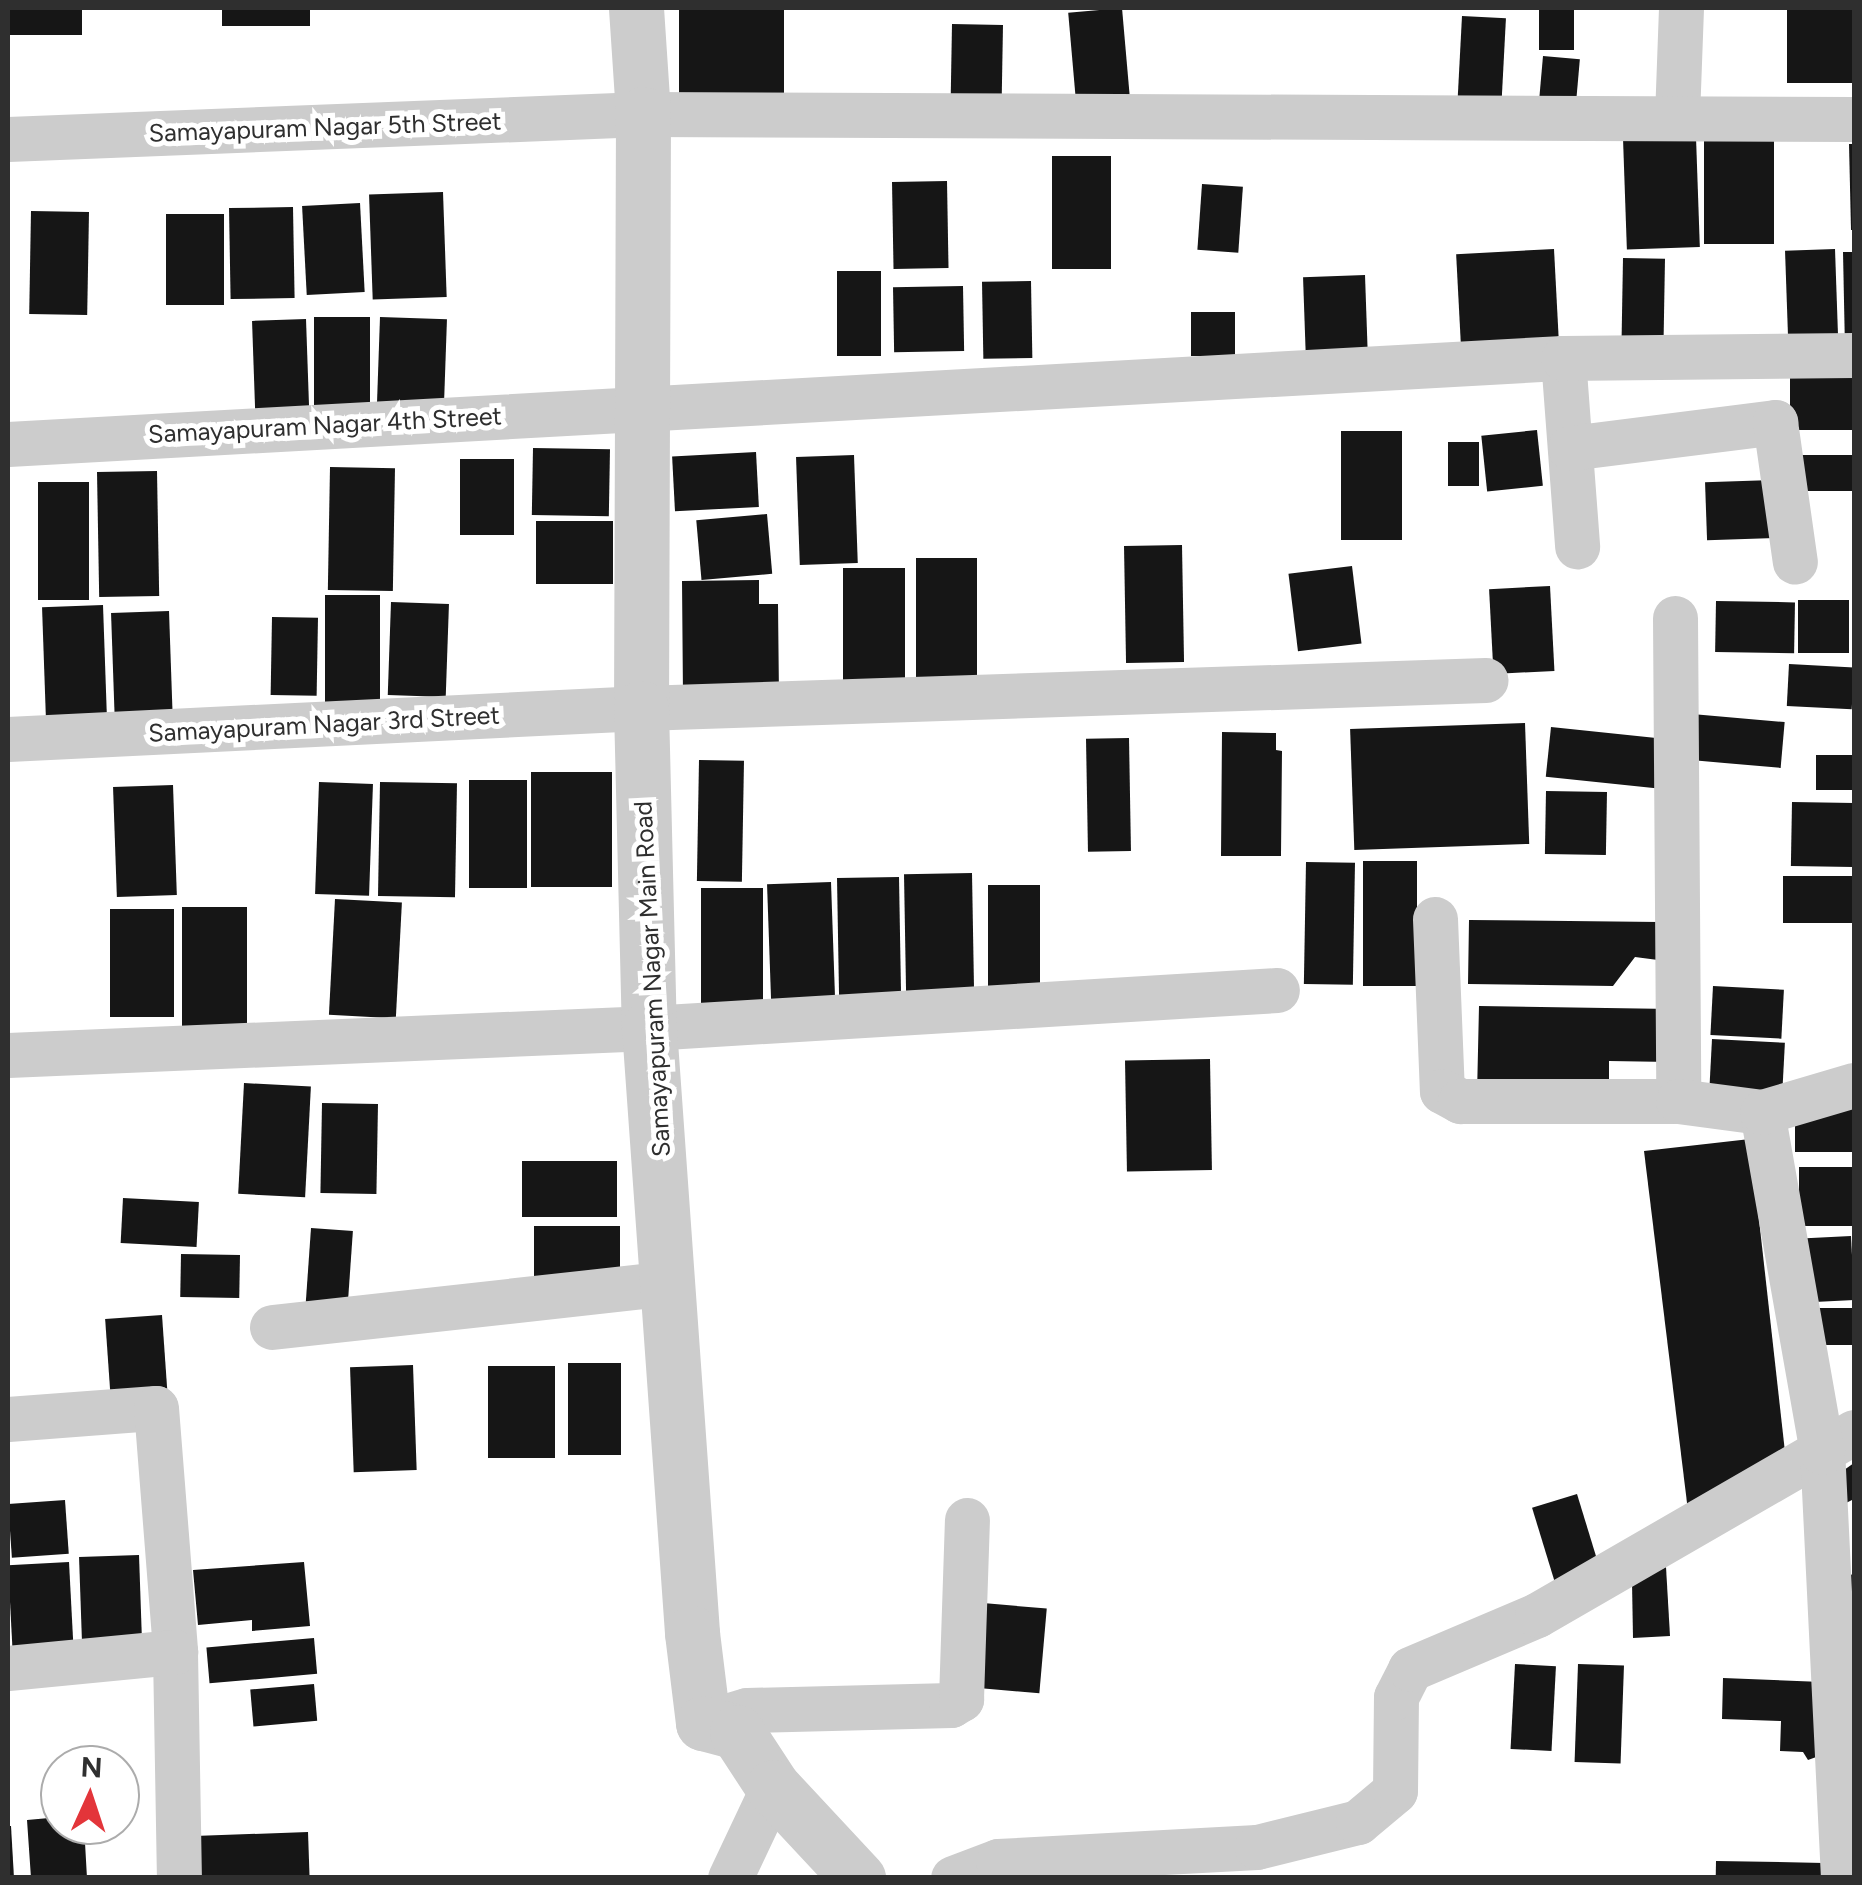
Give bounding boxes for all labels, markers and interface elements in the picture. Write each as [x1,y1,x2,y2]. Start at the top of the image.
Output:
street label: Samayapuram Nagar 5th Street [148,106,502,148]
street label: Samayapuram Nagar 4th Street [147,401,503,449]
street label: Samayapuram Nagar 3rd Street [147,700,501,748]
street label: Samayapuram Nagar Main Road [628,800,676,1158]
north arrow [40,1745,140,1845]
text: N [80,1749,103,1785]

